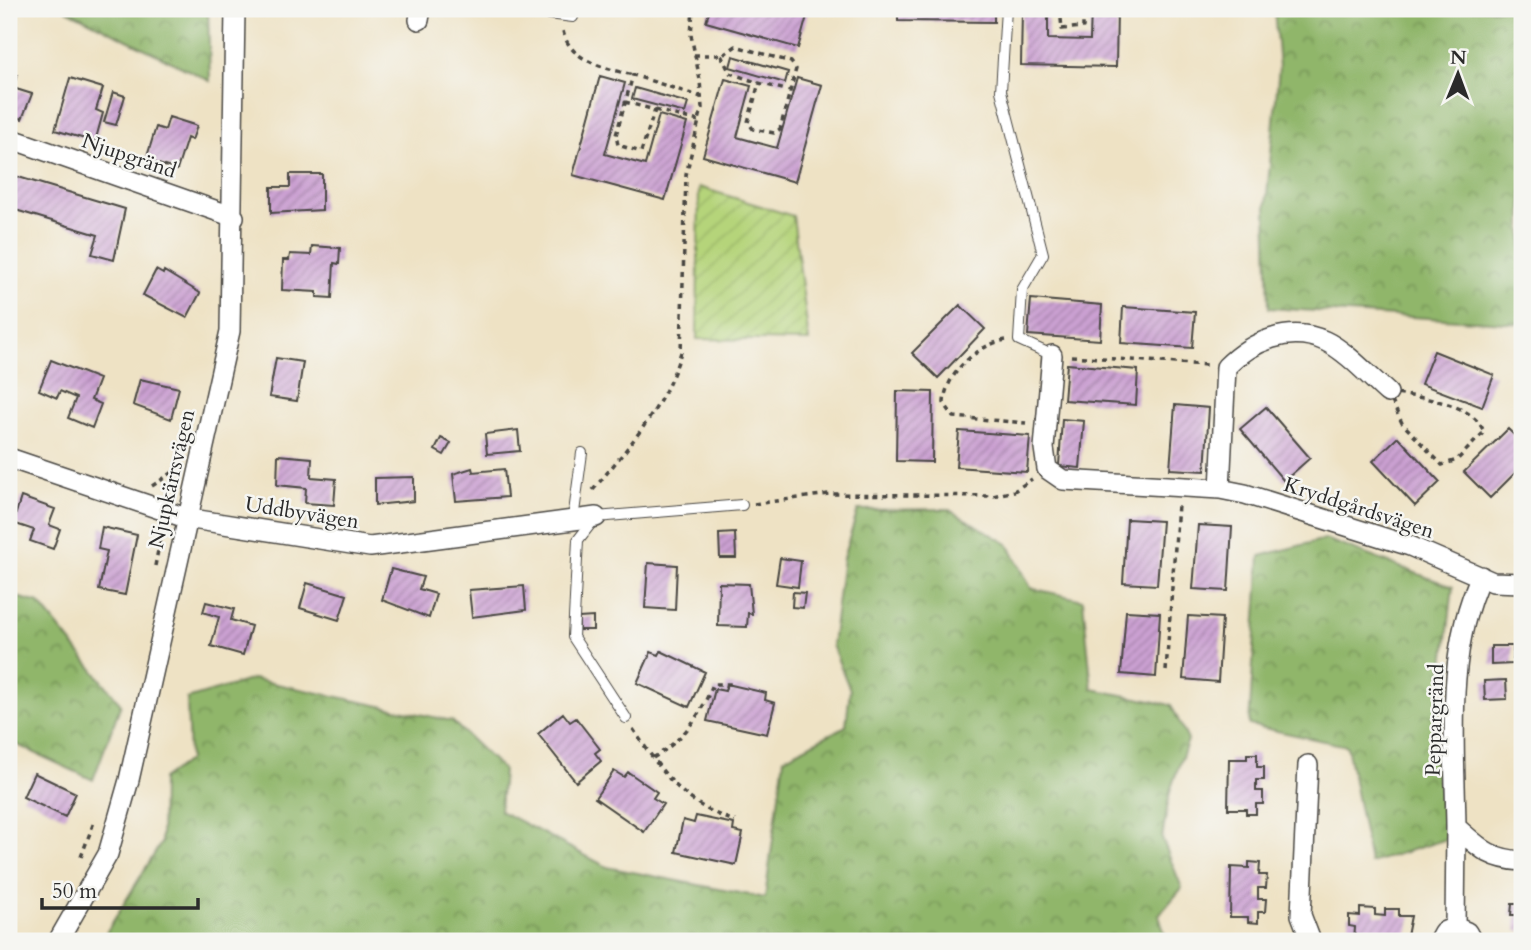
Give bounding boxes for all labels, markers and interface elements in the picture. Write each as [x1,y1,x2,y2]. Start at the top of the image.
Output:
north arrow [1422,38,1492,108]
text: N [1450,45,1467,71]
street label: Njupgränd [78,126,180,186]
street label: Njupkärrsvägen [142,406,202,552]
street label: Kryddgårdsvägen [1280,470,1438,546]
street label: Uddbyvägen [243,490,361,536]
street label: Peppargränd [1419,663,1451,777]
scale bar [42,866,198,910]
text: 50 m [52,877,97,906]

